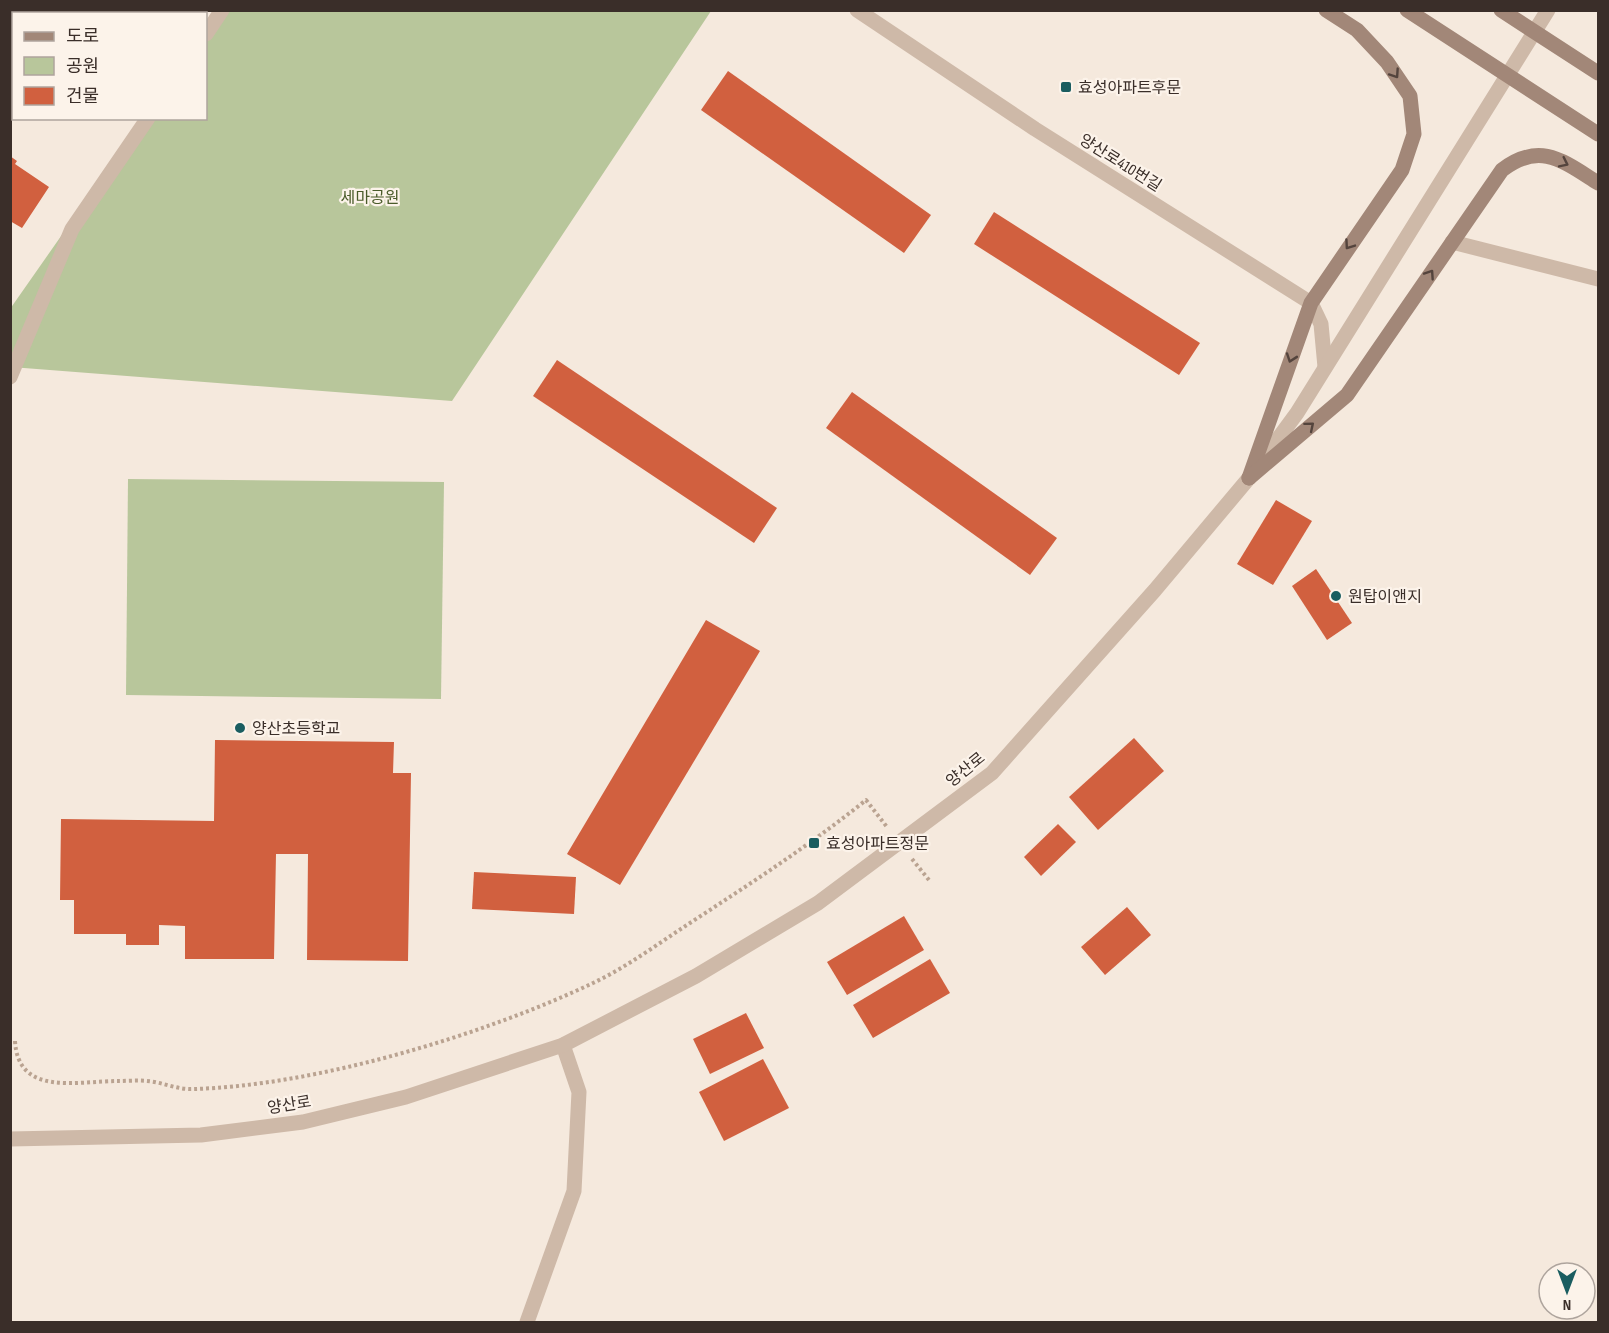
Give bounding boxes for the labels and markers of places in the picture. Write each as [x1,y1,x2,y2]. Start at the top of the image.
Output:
place label: 효성아파트후문 [1078,79,1181,98]
marker: 효성아파트후문 [1059,80,1073,94]
place label: 원탑이앤지 [1348,588,1422,607]
marker: 원탑이앤지 [1329,589,1343,603]
place label: 양산초등학교 [252,720,340,739]
marker: 양산초등학교 [233,721,247,735]
place label: 효성아파트정문 [826,835,929,854]
marker: 효성아파트정문 [807,836,821,850]

